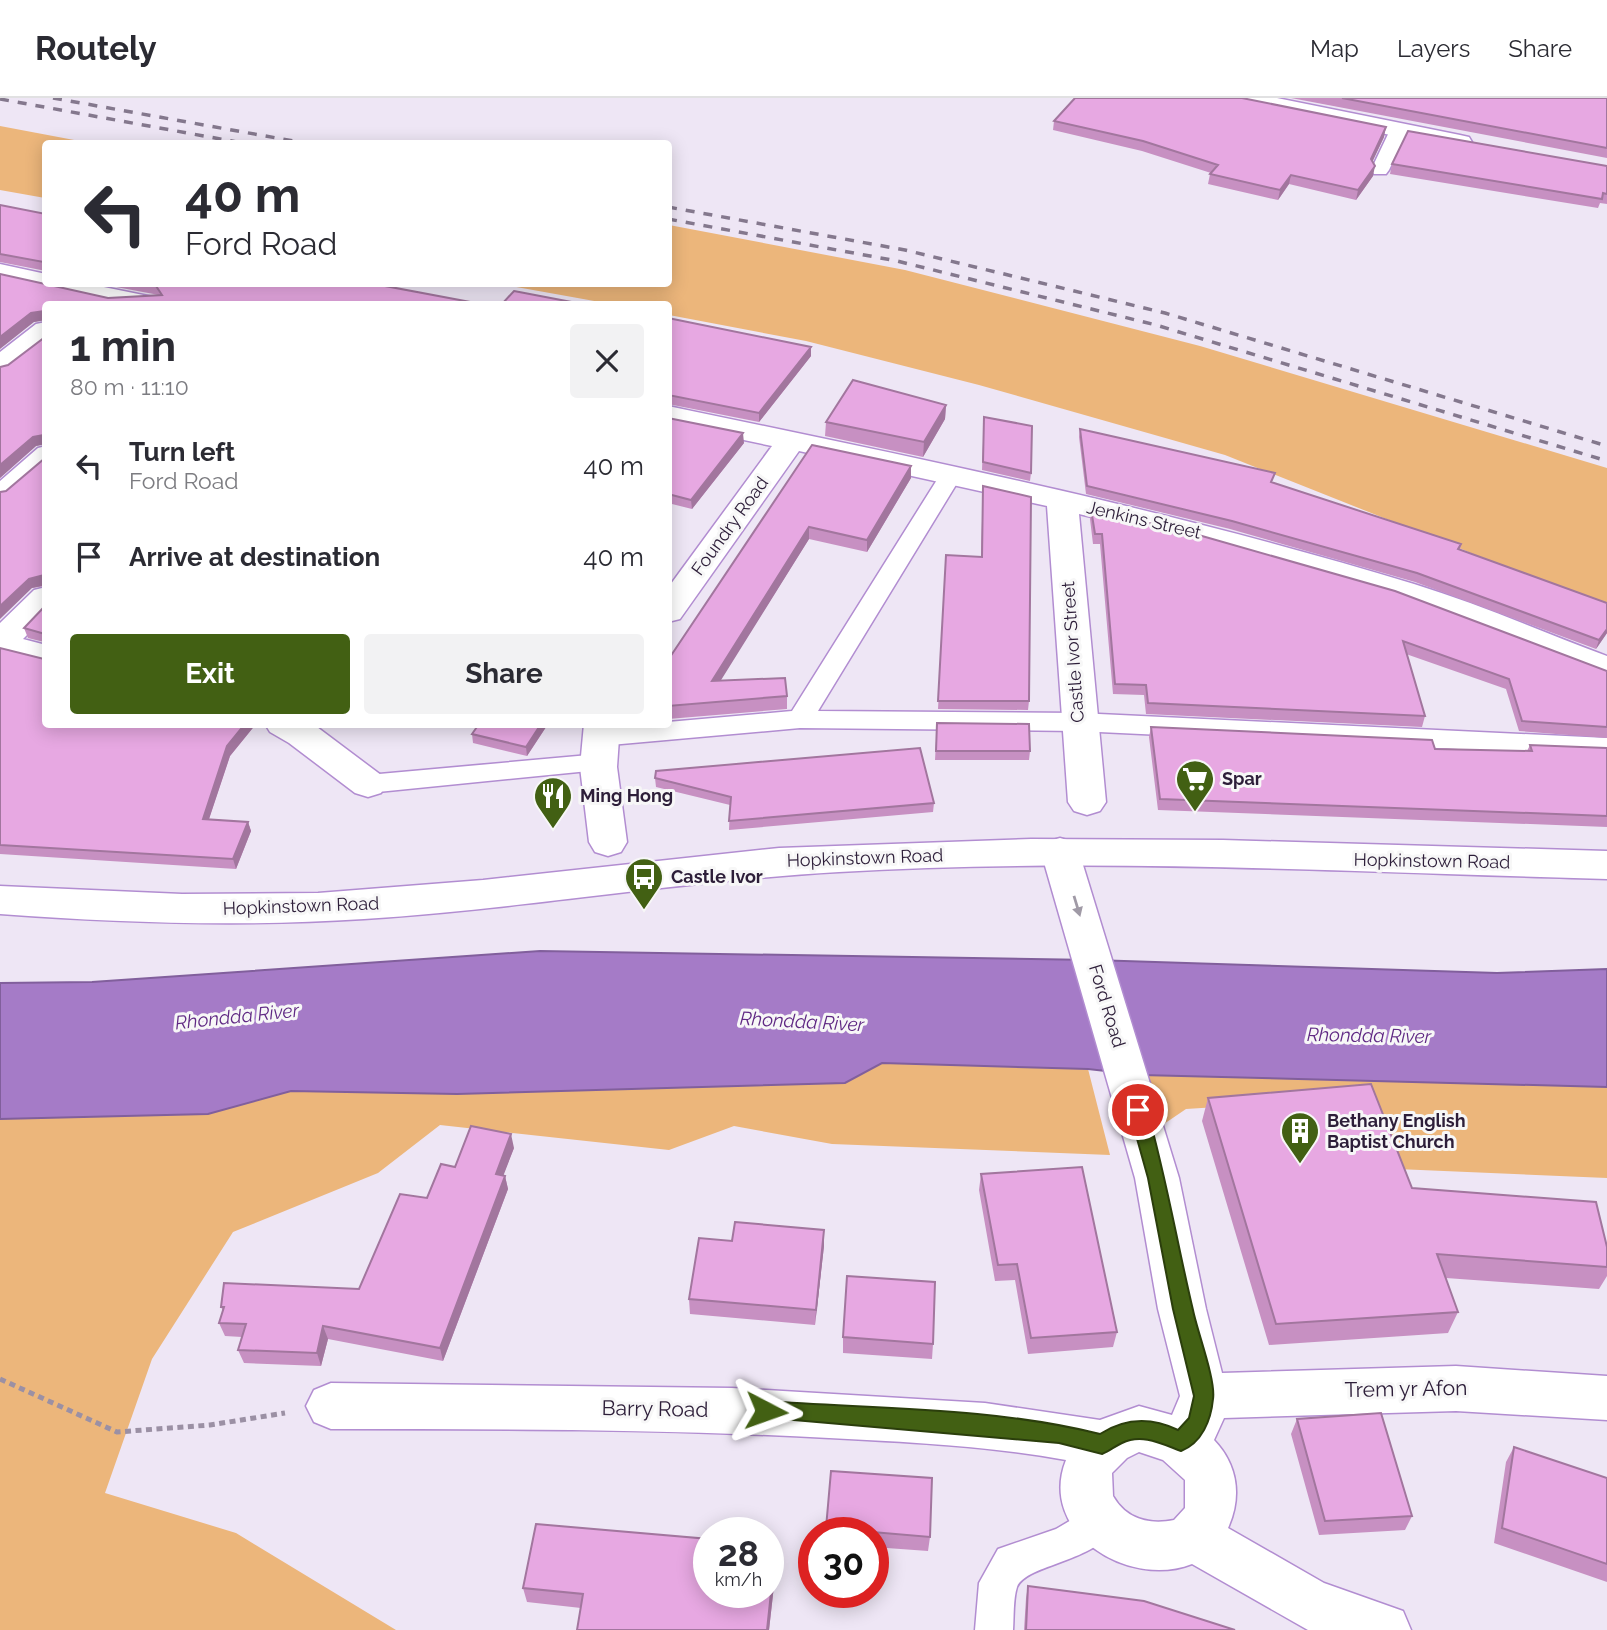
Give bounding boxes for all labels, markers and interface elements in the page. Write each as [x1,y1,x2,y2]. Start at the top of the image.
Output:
text: Routely [35,29,157,68]
text: Map [1310,34,1359,63]
text: Layers [1397,34,1470,63]
text: Share [1508,34,1572,63]
text: 40 m [185,166,300,223]
icon: left [70,168,161,259]
text: Ford Road [185,225,337,262]
text: 1 min [70,322,176,371]
button: close [570,324,644,398]
text: 80 m · 11:10 [70,373,189,400]
text: Turn left [129,437,235,467]
icon: left [70,447,108,485]
text: 40 m [583,451,644,481]
text: Ford Road [129,467,239,494]
street label: Foundry Road [687,472,772,579]
street label: Jenkins Street [1085,496,1203,543]
icon: arrive [70,538,108,576]
text: Arrive at destination [129,542,380,572]
text: 40 m [583,542,644,572]
street label: Castle Ivor Street [1057,581,1088,723]
button: Exit [70,634,350,714]
button: Share [364,634,644,714]
supermarket icon: Spar [1174,758,1216,813]
place label: Spar [1222,768,1262,789]
restaurant icon: Ming Hong [532,775,574,830]
place label: Ming Hong [580,785,673,806]
street label: Hopkinstown Road [786,844,944,871]
street label: Hopkinstown Road [1353,849,1511,872]
bus stop icon: Castle Ivor [623,856,665,911]
place label: Castle Ivor [671,866,763,887]
street label: Hopkinstown Road [222,892,380,919]
one-way arrow [1072,896,1082,917]
street label: Ford Road [1085,962,1130,1050]
water label: Rhondda River [174,998,302,1033]
water label: Rhondda River [739,1007,866,1035]
water label: Rhondda River [1307,1023,1433,1047]
pin [1108,1080,1168,1140]
icon: arrive [1119,1091,1157,1129]
building icon: Bethany English Baptist Church [1279,1110,1321,1165]
place label: Bethany English Baptist Church [1327,1110,1466,1152]
position arrow [729,1374,803,1448]
street label: Trem yr Afon [1345,1375,1467,1402]
street label: Barry Road [601,1395,709,1422]
speed limit sign: 30 [798,1517,889,1608]
text: 28 [718,1533,759,1574]
text: km/h [715,1569,762,1590]

